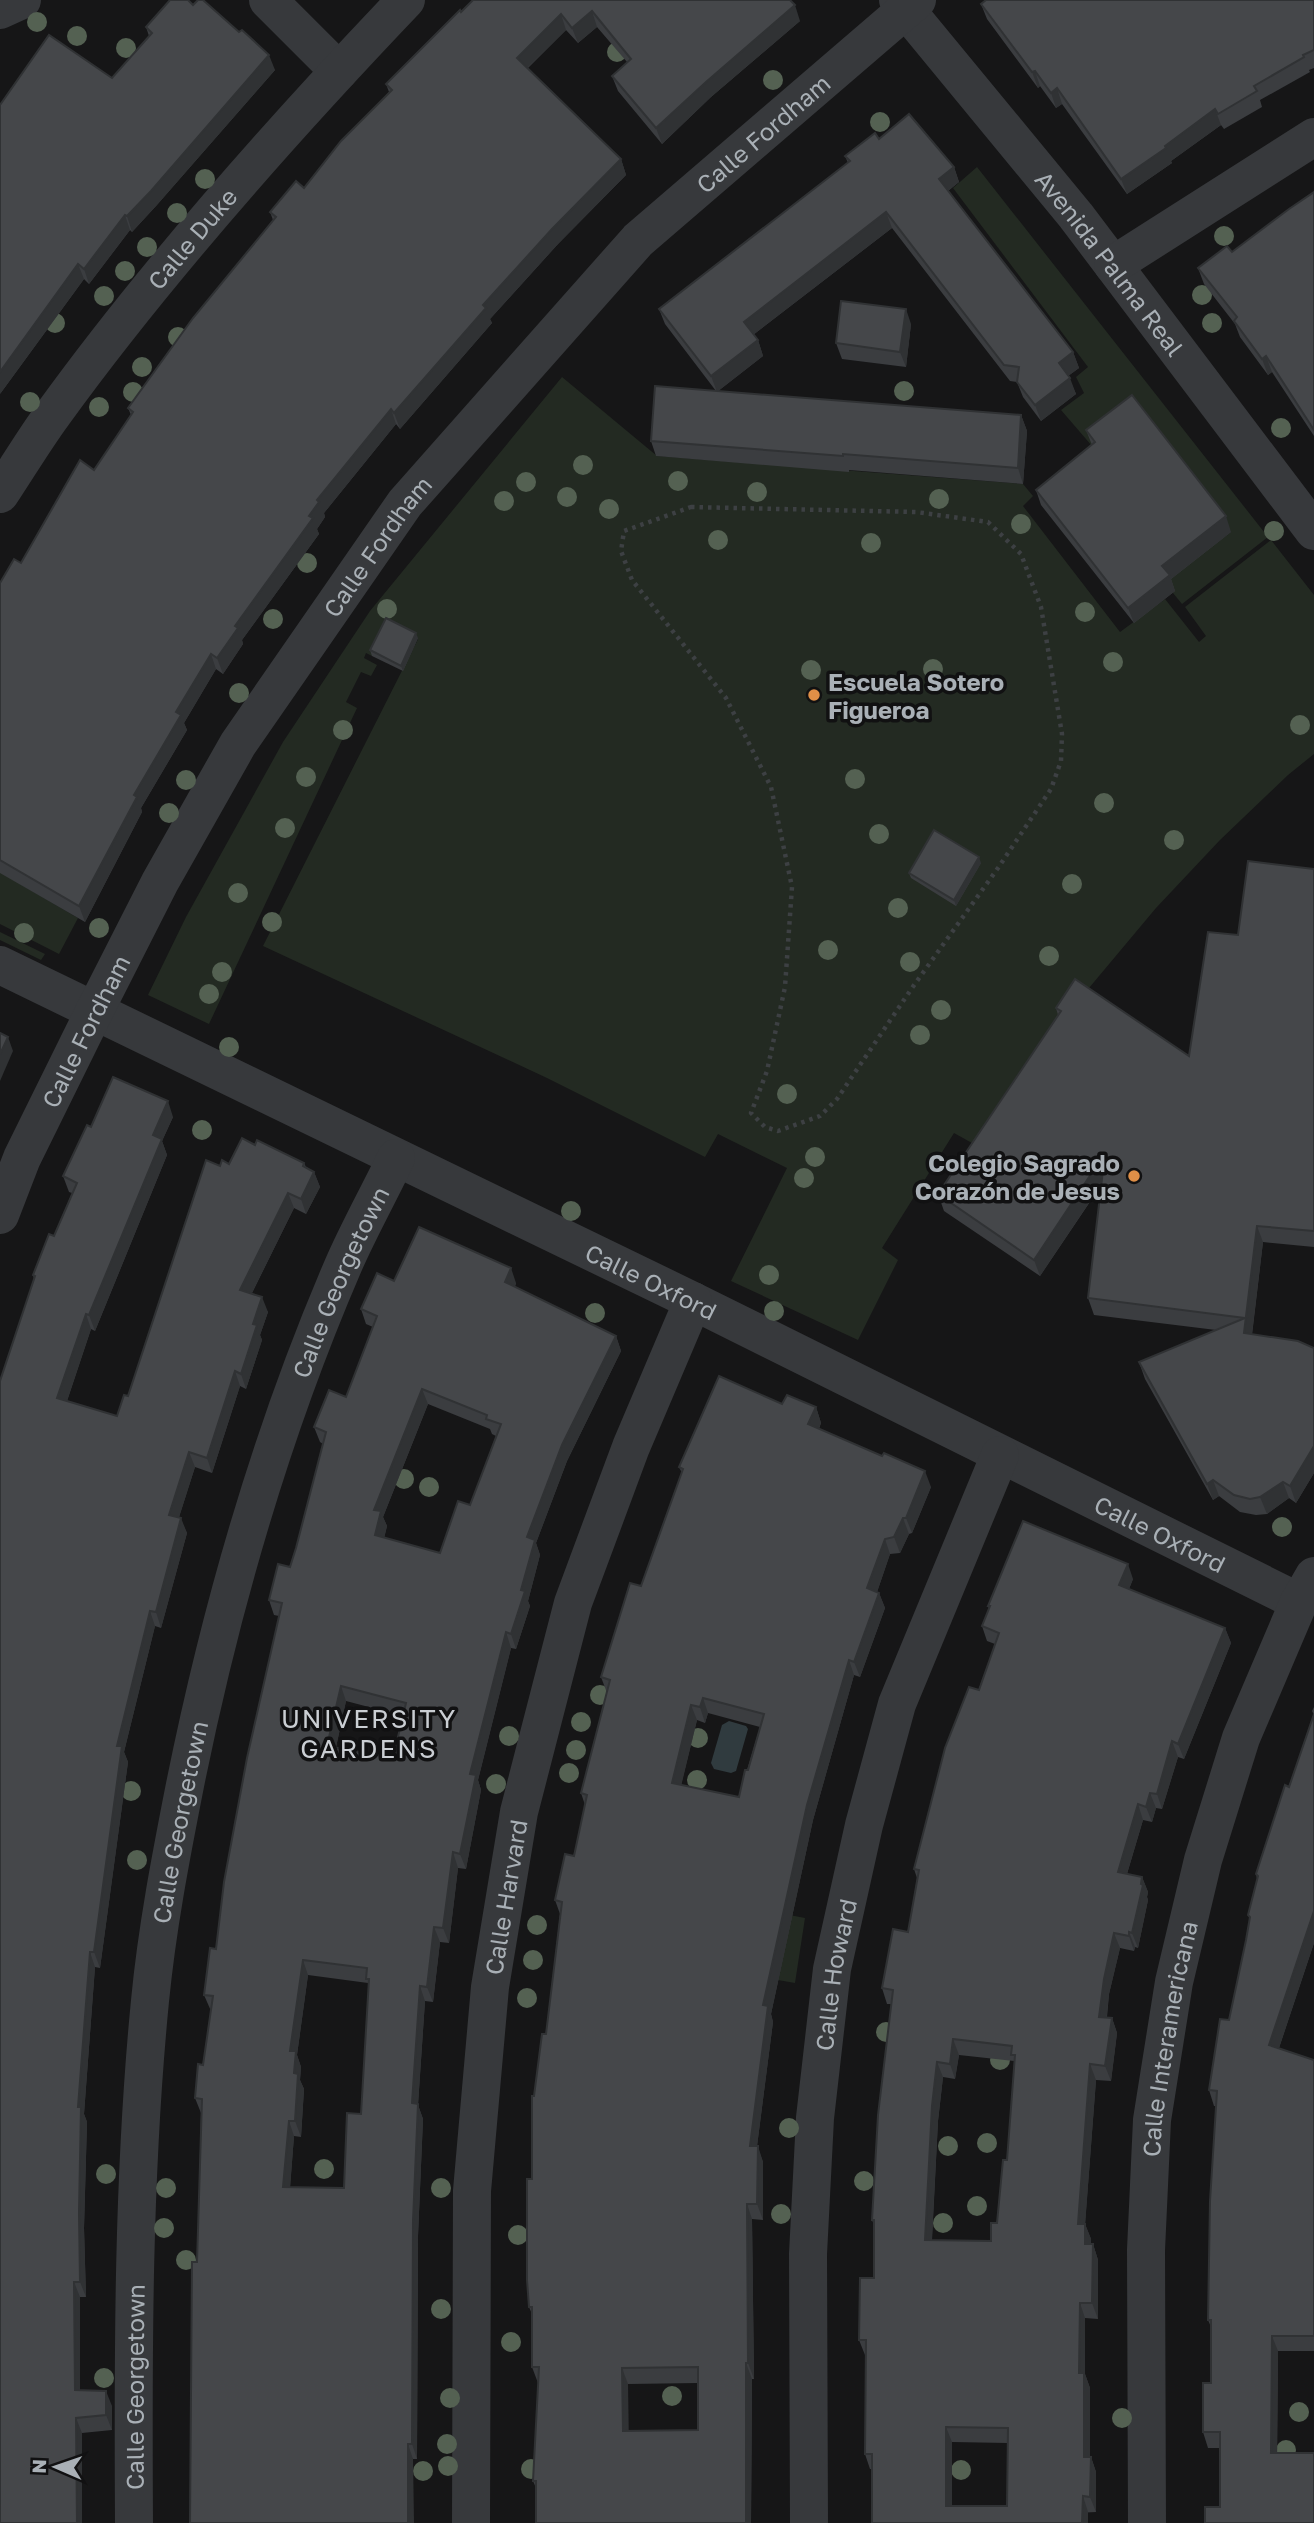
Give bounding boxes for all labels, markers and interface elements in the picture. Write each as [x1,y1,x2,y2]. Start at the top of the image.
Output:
street label: Calle Fordham [690,67,835,198]
street label: Avenida Palma Real [1030,164,1191,361]
street label: Calle Duke [141,181,242,295]
street label: Calle Fordham [316,469,437,622]
place label: Escuela Sotero Figueroa [828,667,1004,724]
marker: Escuela Sotero Figueroa [806,687,822,703]
street label: Calle Fordham [35,950,135,1112]
place label: Colegio Sagrado Corazón de Jesus [915,1148,1120,1205]
marker: Colegio Sagrado Corazón de Jesus [1126,1168,1142,1184]
street label: Calle Georgetown [285,1181,394,1381]
street label: Calle Oxford [581,1237,722,1325]
street label: Calle Oxford [1090,1488,1231,1578]
district label: UNIVERSITY GARDENS [281,1703,457,1764]
street label: Calle Georgetown [146,1718,213,1925]
street label: Calle Harvard [478,1817,532,1977]
street label: Calle Howard [808,1896,862,2052]
street label: Calle Interamericana [1136,1918,1203,2157]
street label: Calle Georgetown [119,2284,149,2490]
north arrow [21,2432,91,2502]
text: N [27,2459,50,2474]

